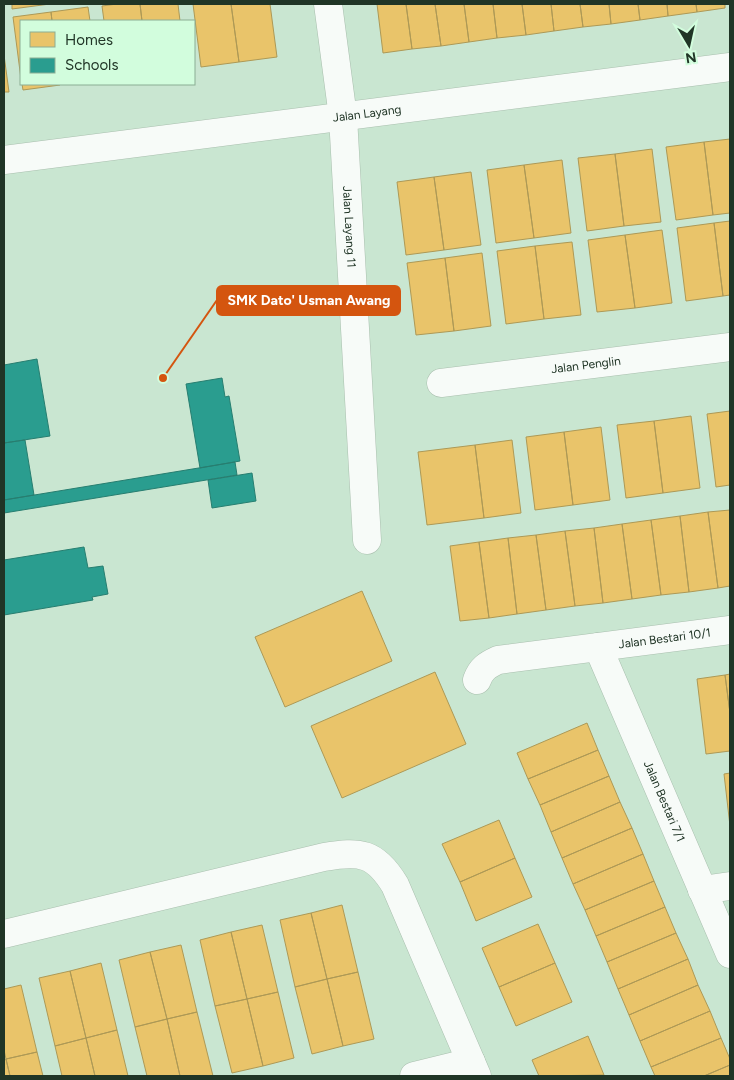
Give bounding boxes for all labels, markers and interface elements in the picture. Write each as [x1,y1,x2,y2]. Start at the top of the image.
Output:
legend [20,20,195,85]
north arrow [664,20,714,70]
text: Homes [65,31,113,49]
text: N [684,48,698,67]
text: Schools [65,56,118,74]
street label: Jalan Layang [332,102,402,125]
street label: Jalan Layang 11 [340,186,359,268]
callout: SMK Dato' Usman Awang [217,286,400,315]
text: SMK Dato' Usman Awang [228,292,390,309]
street label: Jalan Penglin [550,354,622,376]
street label: Jalan Bestari 10/1 [618,626,712,651]
street label: Jalan Bestari 7/1 [641,759,688,844]

